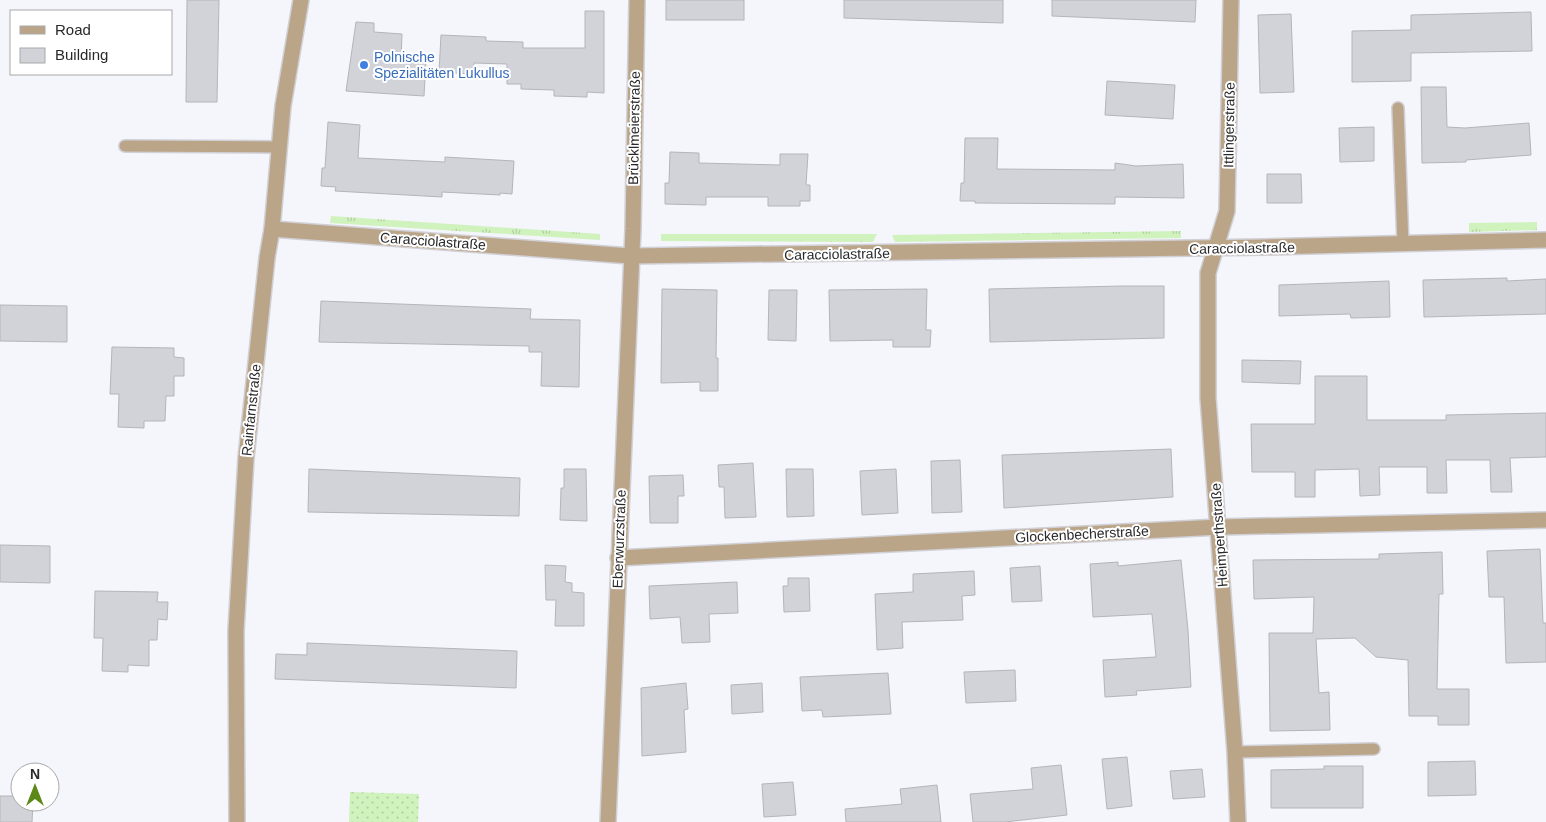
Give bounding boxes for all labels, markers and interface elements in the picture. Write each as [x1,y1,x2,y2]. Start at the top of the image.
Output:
legend [10,10,172,75]
text: Road [55,21,91,38]
text: Building [55,46,108,63]
place label: Polnische Spezialitäten Lukullus [374,49,509,81]
marker: Polnische Spezialitäten Lukullus [358,59,370,71]
street label: Brücklmeierstraße [625,71,643,185]
street label: Ittlingerstraße [1220,82,1238,168]
street label: Caracciolastraße [380,229,487,253]
street label: Caracciolastraße [1189,239,1295,257]
street label: Caracciolastraße [784,245,890,263]
street label: Rainfarnstraße [238,363,264,457]
street label: Heimperthstraße [1207,482,1231,588]
street label: Eberwurzstraße [609,489,629,589]
street label: Glockenbecherstraße [1015,522,1149,545]
north arrow [10,762,60,812]
text: N [30,766,40,782]

